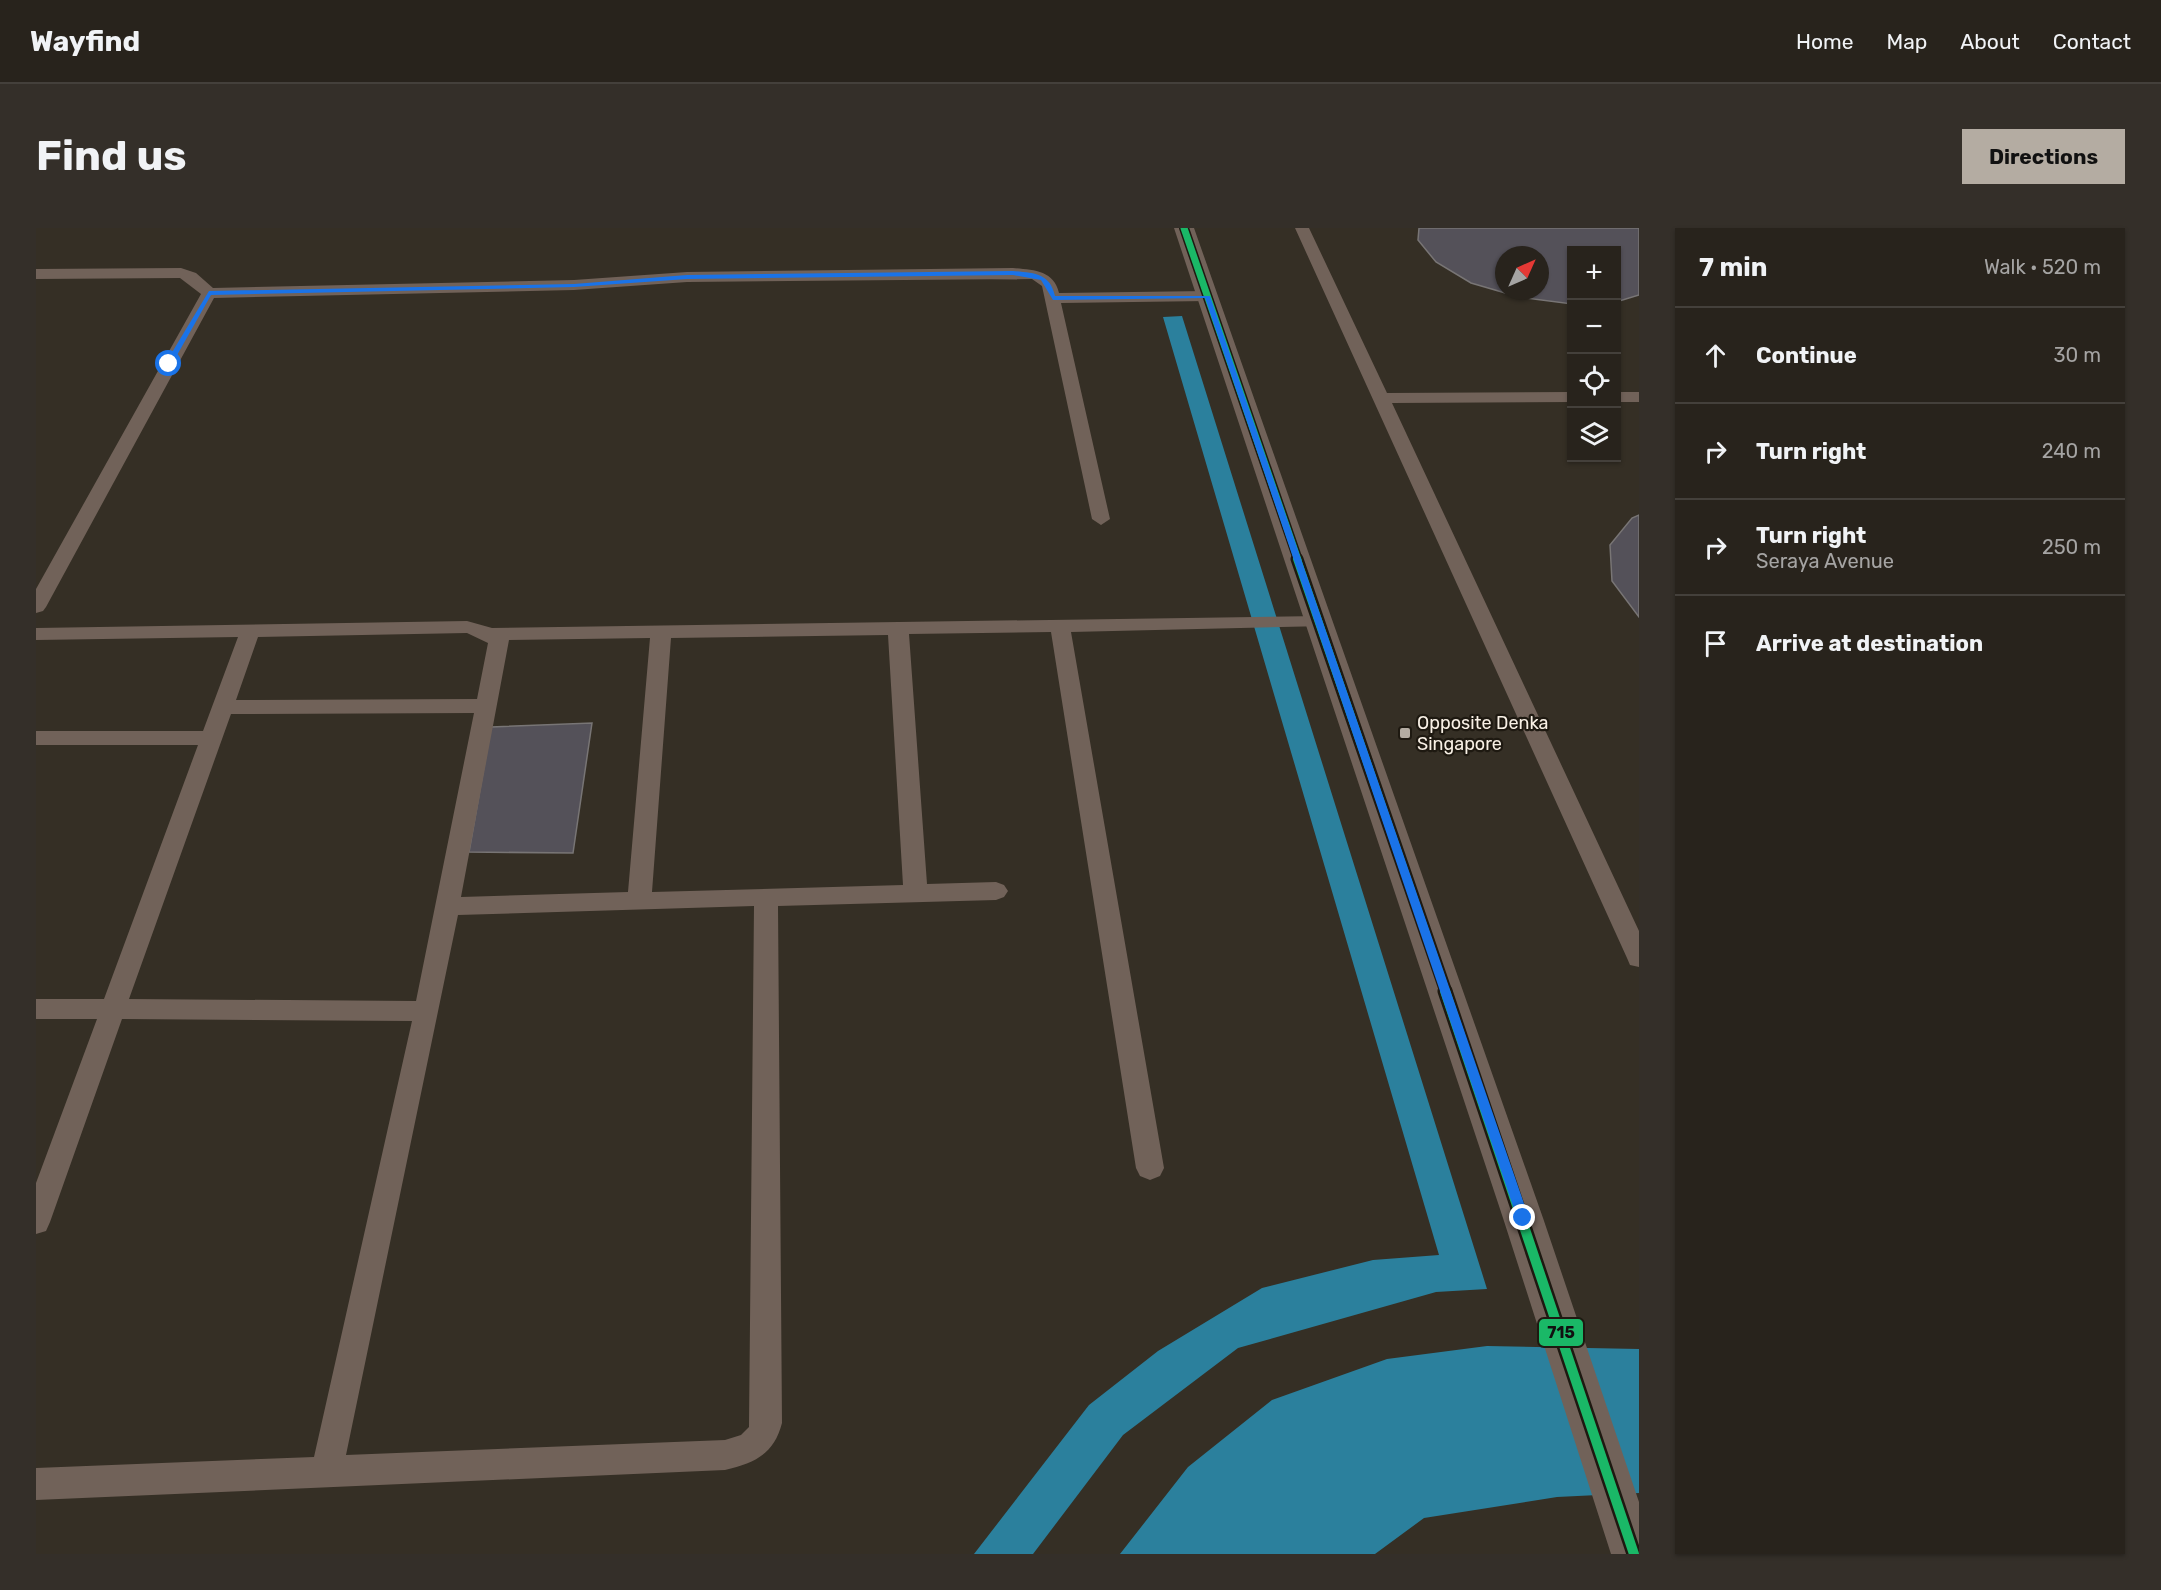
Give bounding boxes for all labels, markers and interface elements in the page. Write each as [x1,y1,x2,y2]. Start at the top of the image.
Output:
text: Wayfind [30,25,140,58]
text: Home [1796,29,1853,54]
text: Map [1886,29,1927,54]
text: About [1960,29,2020,54]
text: Contact [2053,29,2131,54]
button: Directions [1962,129,2125,184]
text: Find us [36,131,187,181]
north arrow [1495,246,1549,300]
map controls [1567,246,1621,462]
button: + [1567,246,1621,300]
text: 7 min [1699,252,1767,283]
text: Walk · 520 m [1984,255,2101,279]
button: − [1567,300,1621,354]
icon: ahead [1699,339,1732,372]
text: Continue [1756,342,1857,369]
text: 30 m [2054,343,2101,367]
route start [155,350,181,376]
button: locate [1567,354,1621,408]
button: layers [1567,408,1621,462]
icon: right [1699,435,1732,468]
text: Turn right [1756,438,1866,465]
text: 240 m [2042,439,2101,463]
text: Turn right [1756,522,1866,549]
icon: right [1699,531,1732,564]
text: 250 m [2042,535,2101,559]
text: Seraya Avenue [1756,549,1894,573]
icon: arrive [1699,627,1732,660]
text: Arrive at destination [1756,630,1983,657]
place label: Opposite Denka Singapore [1417,712,1548,755]
marker: Opposite Denka Singapore [1398,726,1412,740]
route end [1509,1204,1535,1230]
line badge: 715 [1538,1318,1584,1347]
text: 715 [1547,1323,1575,1342]

